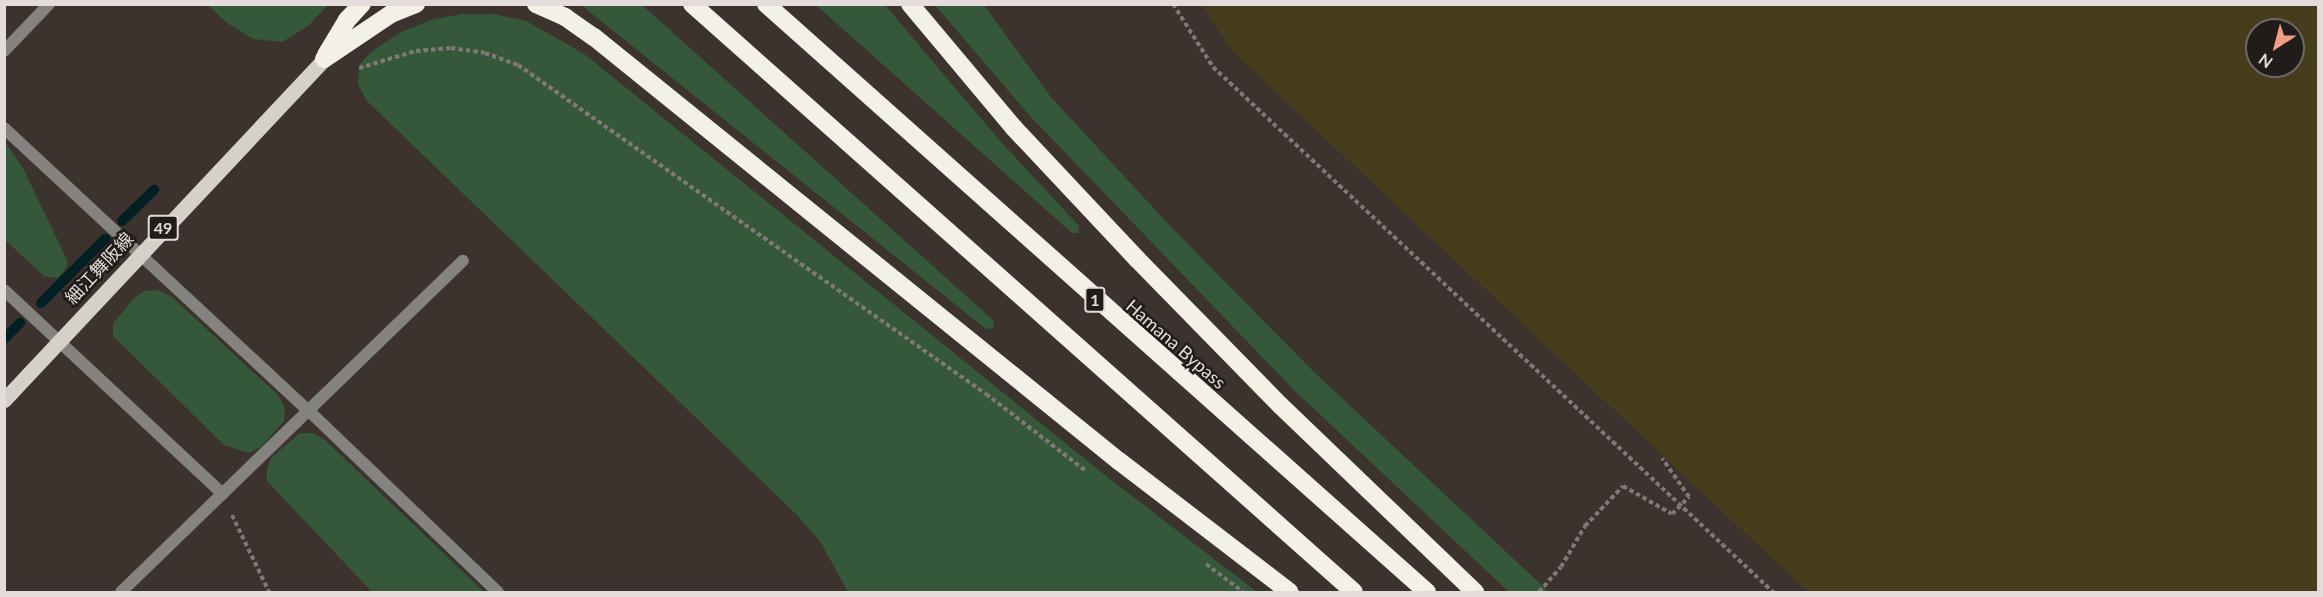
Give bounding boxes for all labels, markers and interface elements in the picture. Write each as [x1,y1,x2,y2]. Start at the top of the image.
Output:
north arrow [2245,18,2305,78]
text: N [2255,50,2276,73]
road number: 49 [146,215,180,241]
street label: 細江舞阪線 [60,228,138,308]
road number: 1 [1083,287,1107,313]
street label: Hamana Bypass [1122,295,1230,393]

